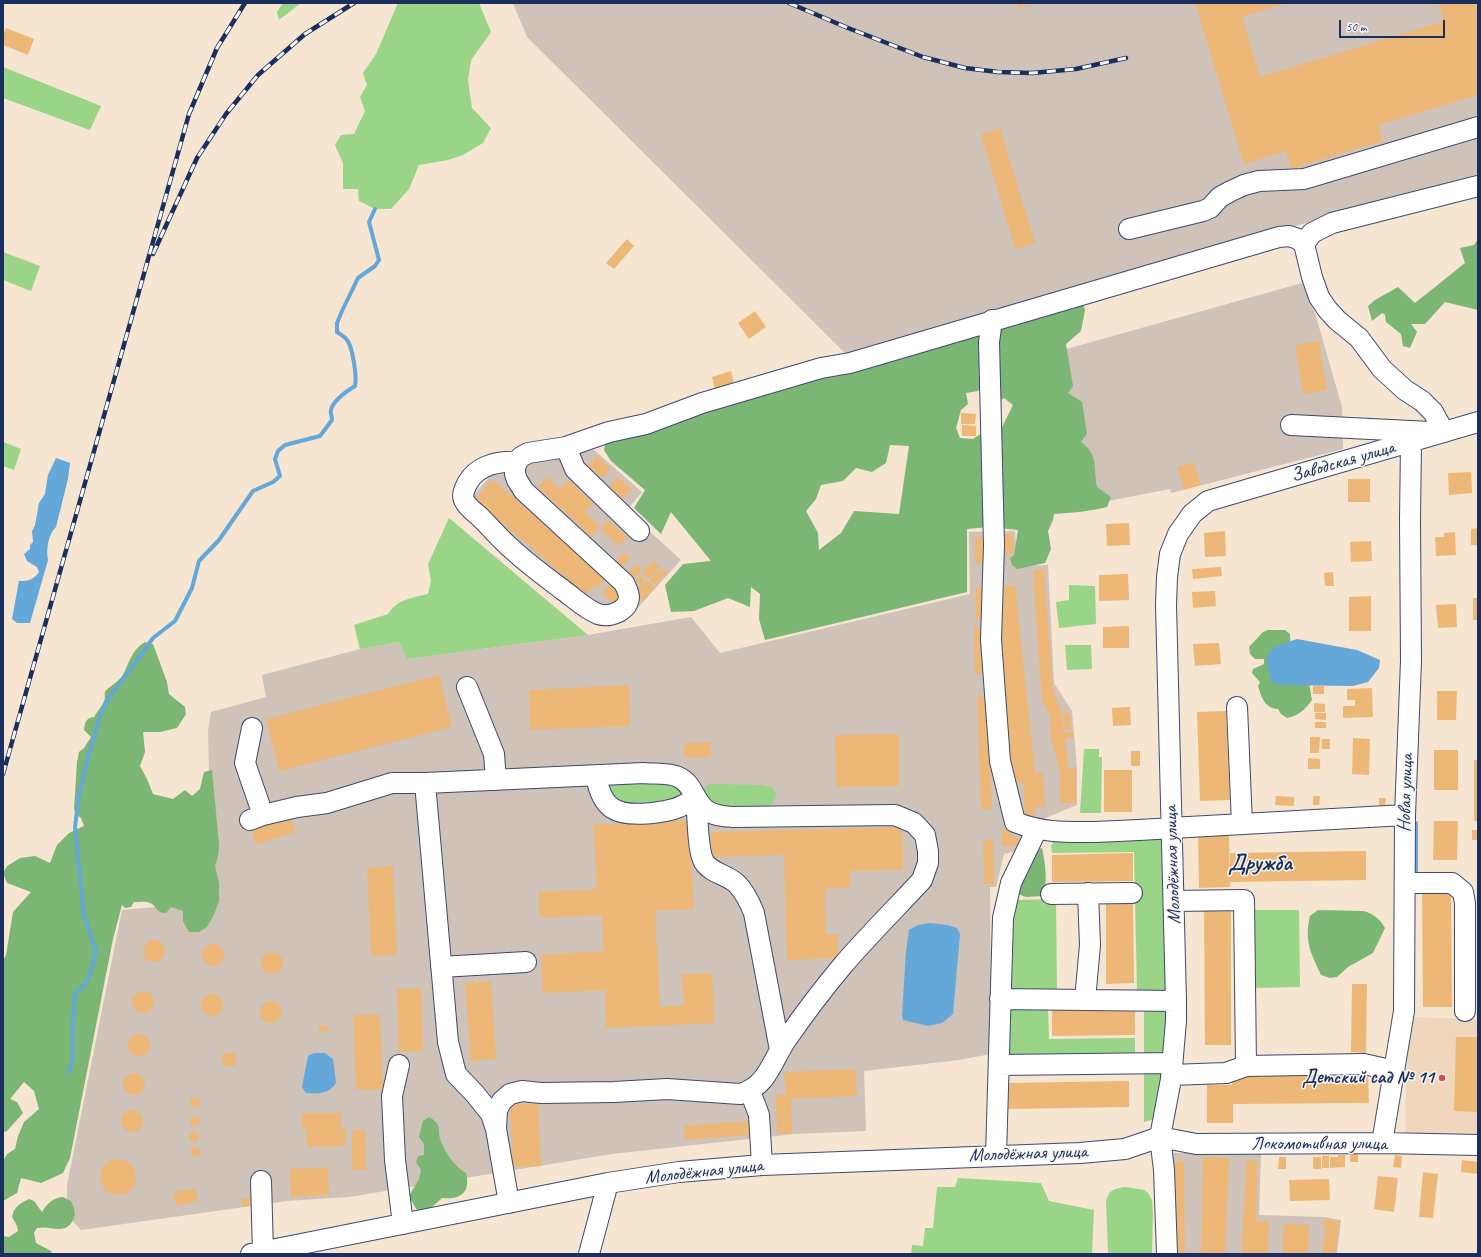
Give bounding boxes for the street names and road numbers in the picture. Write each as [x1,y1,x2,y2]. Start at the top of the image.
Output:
street label: Заводская улица [1288,436,1398,488]
street label: Новая улица [1393,753,1419,833]
street label: Молодёжная улица [1160,805,1186,925]
street label: Локомотивная улица [1251,1133,1387,1155]
street label: Молодёжная улица [968,1141,1088,1167]
street label: Молодёжная улица [644,1154,764,1190]

